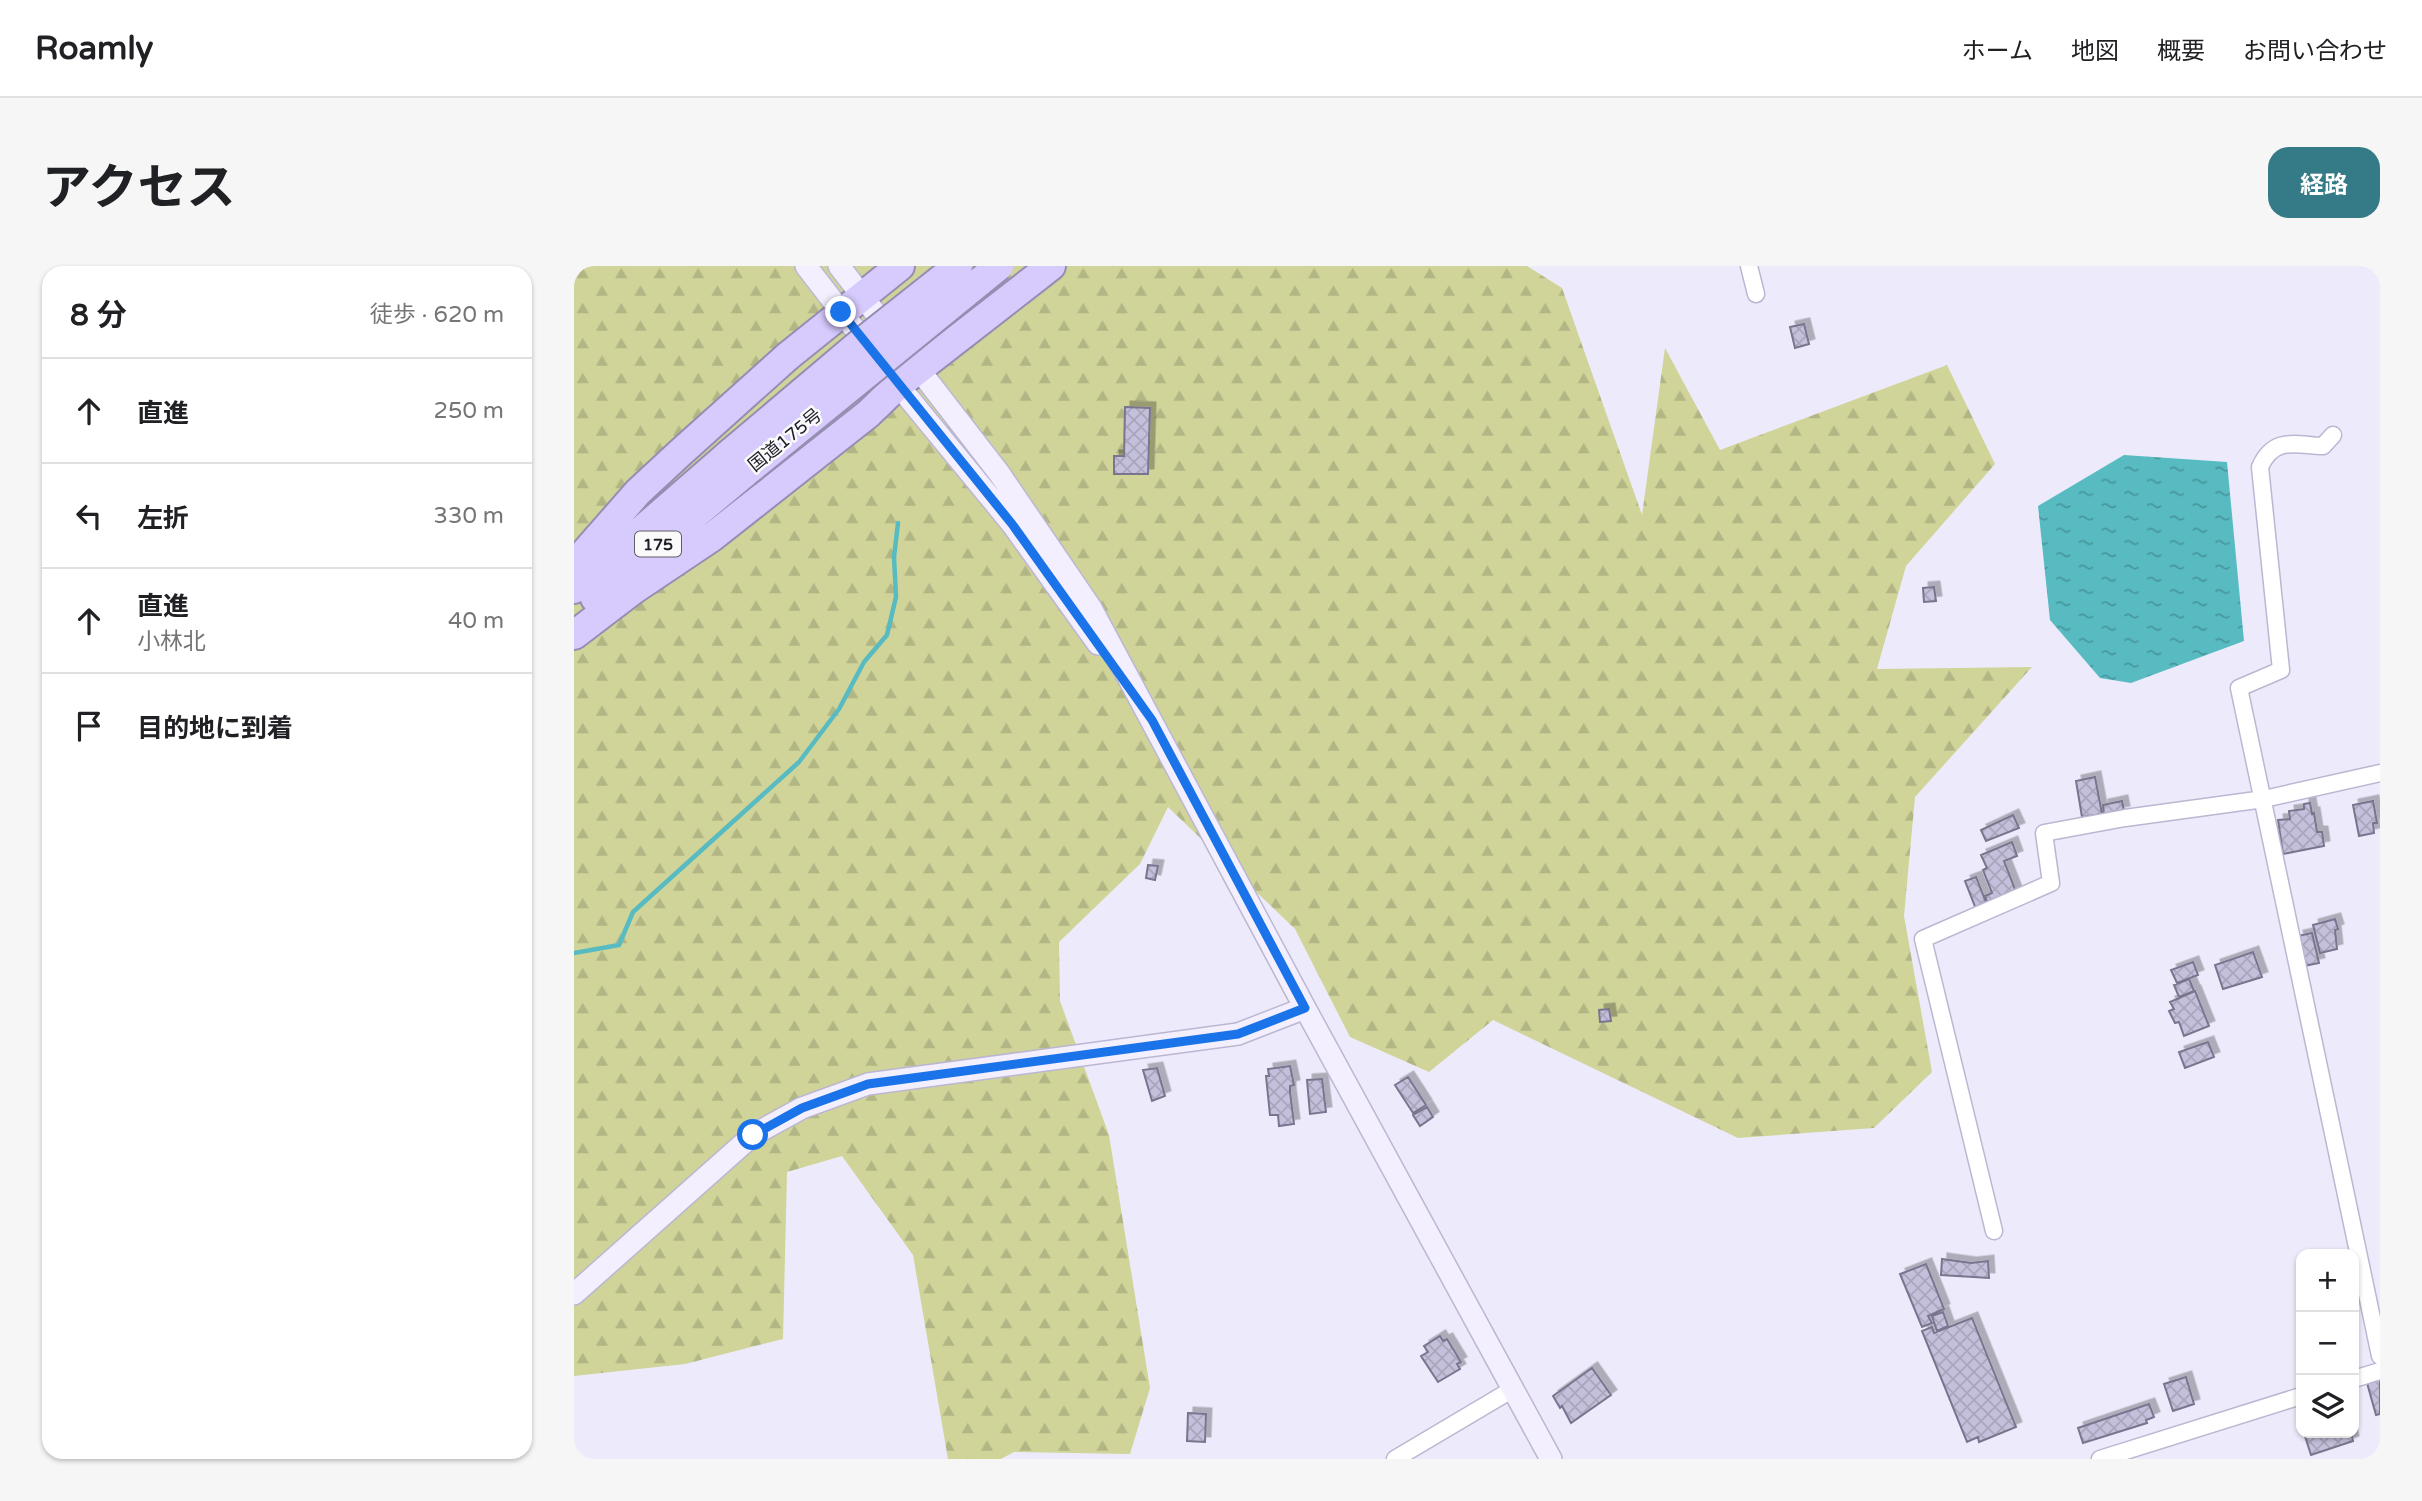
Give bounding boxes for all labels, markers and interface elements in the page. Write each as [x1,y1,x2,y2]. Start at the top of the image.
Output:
text: Roamly [35,29,153,68]
text: ホーム [1962,37,2033,66]
text: 地図 [2071,37,2119,66]
text: 概要 [2157,37,2205,66]
text: お問い合わせ [2243,37,2387,66]
button: 経路 [2268,147,2380,218]
text: アクセス [42,159,236,218]
route end [825,296,856,327]
text: 8 分 [70,297,127,334]
text: 徒歩 · 620 m [370,301,504,329]
icon: ahead [70,392,108,430]
text: 250 m [434,397,504,425]
text: 直進 [137,398,189,429]
street label: 国道175号 [744,404,826,476]
icon: left [70,497,108,535]
text: 330 m [434,502,504,530]
text: 左折 [137,503,189,534]
road number: 175 [635,532,681,556]
text: 直進 [137,591,189,622]
icon: ahead [70,602,108,640]
text: 40 m [448,607,504,635]
text: 小林北 [137,628,206,656]
icon: arrive [70,707,108,745]
text: 目的地に到着 [137,713,293,744]
route start [737,1119,768,1150]
map controls [2296,1249,2359,1438]
button: + [2296,1249,2359,1312]
button: − [2296,1312,2359,1375]
button: layers [2296,1375,2359,1438]

